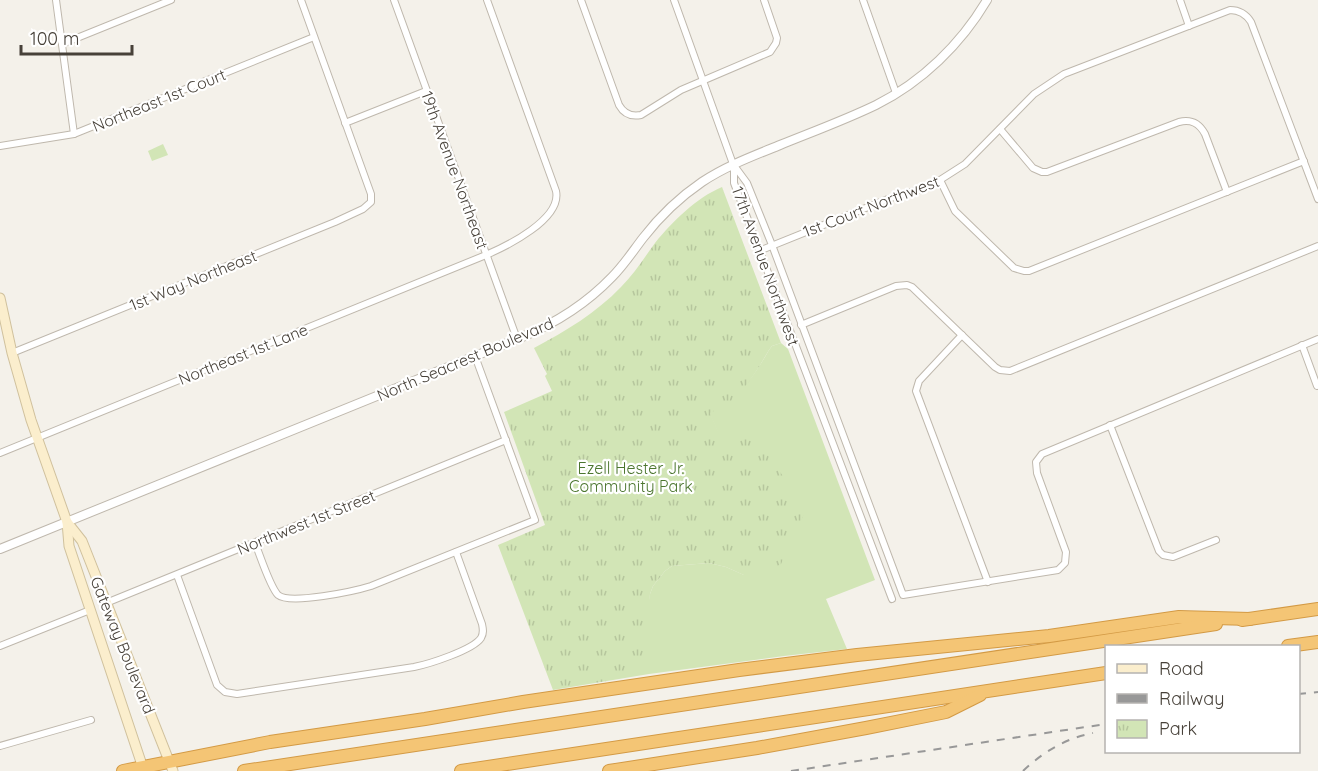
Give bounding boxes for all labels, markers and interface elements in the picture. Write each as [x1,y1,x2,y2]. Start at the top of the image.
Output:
scale bar [21,18,132,56]
text: 100 m [30,27,79,50]
street label: Northeast 1st Court [89,64,229,136]
street label: 19th Avenue Northeast [417,88,493,252]
street label: 1st Court Northwest [800,171,942,241]
street label: 17th Avenue Northwest [728,184,804,348]
street label: 1st Way Northeast [126,245,260,315]
street label: North Seacrest Boulevard [374,313,556,405]
street label: Northeast 1st Lane [175,319,311,389]
park label: Ezell Hester Jr. Community Park [569,458,693,496]
street label: Northwest 1st Street [234,485,378,559]
street label: Gateway Boulevard [86,574,160,716]
legend [1105,645,1300,753]
text: Road [1159,657,1204,680]
text: Railway [1159,687,1225,710]
text: Park [1159,717,1197,740]

